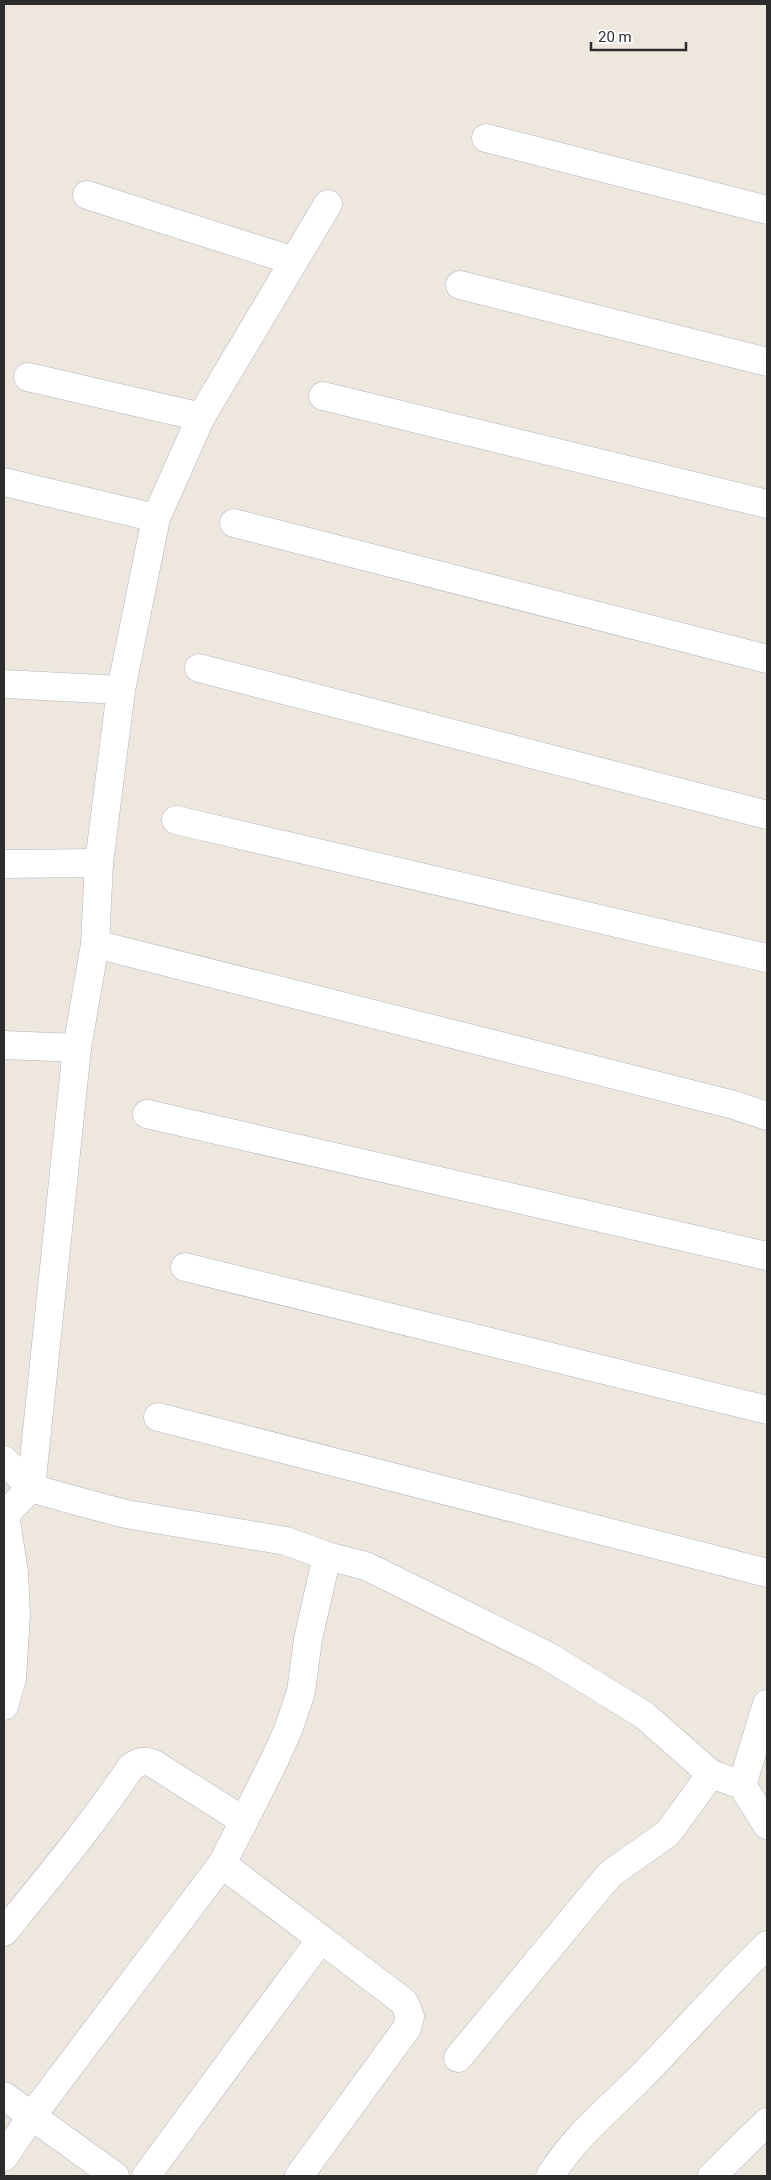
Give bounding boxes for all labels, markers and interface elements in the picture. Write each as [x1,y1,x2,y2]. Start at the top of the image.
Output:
scale bar [591,20,686,52]
text: 20 m [598,28,632,46]

